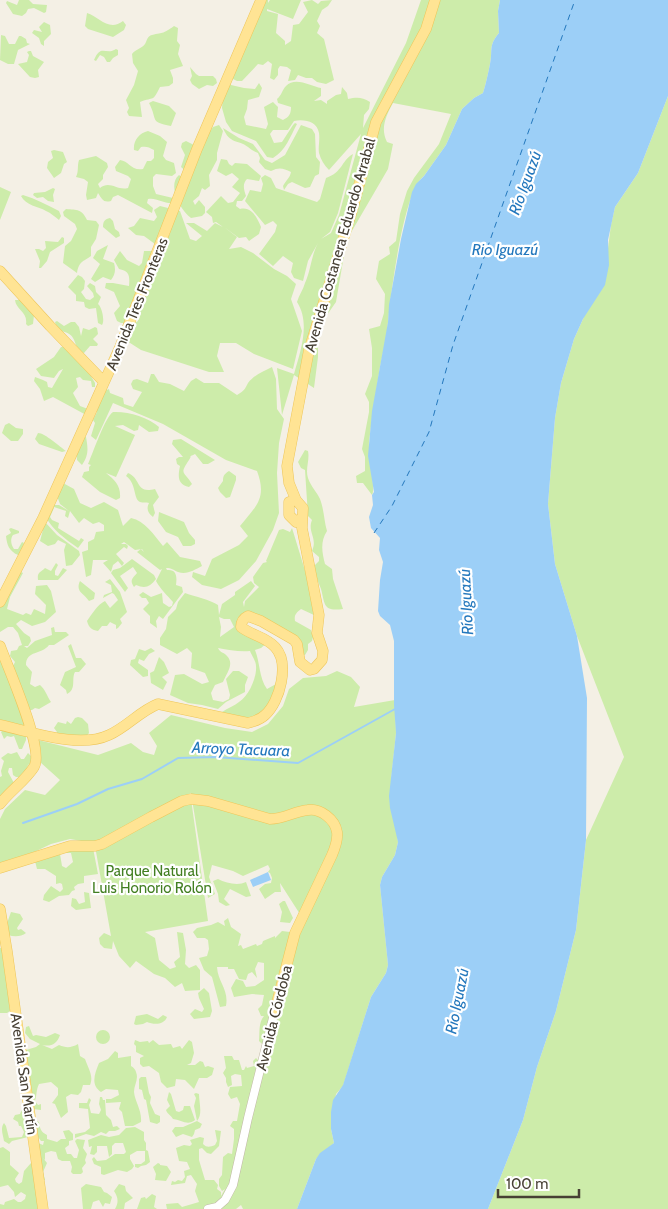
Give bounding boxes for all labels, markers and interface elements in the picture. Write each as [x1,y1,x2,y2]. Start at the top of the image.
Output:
street label: Avenida Costanera Eduardo Arrabal [301,135,379,354]
water label: Río Iguazú [505,148,545,217]
street label: Avenida Tres Fronteras [102,235,172,373]
water label: Rio Iguazú [472,240,538,259]
water label: Río Iguazú [455,568,477,636]
water label: Arroyo Tacuara [191,738,290,760]
park label: Parque Natural Luis Honorio Rolón [92,862,212,897]
street label: Avenida Córdoba [252,963,296,1073]
water label: Río Iguazú [441,967,473,1035]
street label: Avenida San Martín [7,1012,41,1136]
scale bar [498,1166,579,1198]
text: 100 m [506,1175,548,1193]

